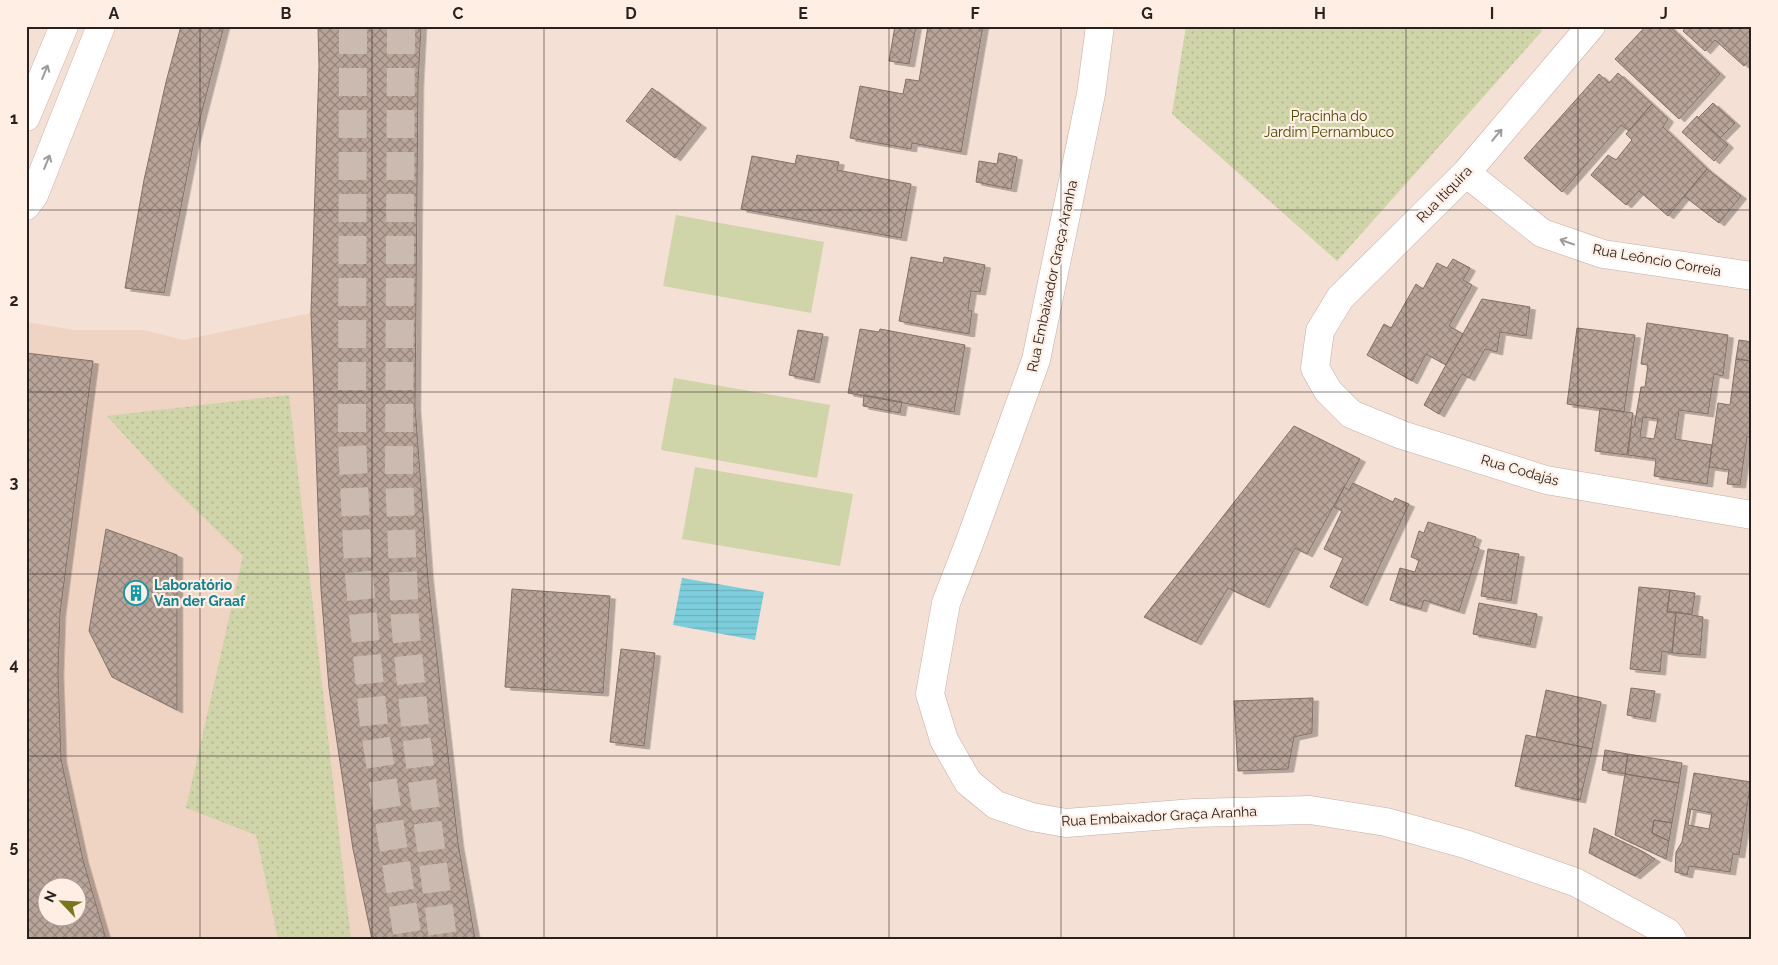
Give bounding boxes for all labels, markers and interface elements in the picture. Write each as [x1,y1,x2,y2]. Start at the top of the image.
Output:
text: A [109,4,120,23]
text: B [281,4,292,23]
text: C [453,4,464,23]
text: D [625,4,637,23]
text: E [798,4,808,23]
text: F [970,4,980,23]
text: G [1141,4,1153,23]
text: H [1314,4,1326,23]
text: I [1490,4,1494,23]
text: J [1660,4,1668,23]
one-way arrow [41,65,51,80]
park label: Pracinha do Jardim Pernambuco [1264,108,1394,140]
text: 1 [10,109,18,128]
one-way arrow [1492,129,1503,142]
one-way arrow [43,155,52,170]
street label: Rua Itiquira [1413,162,1475,226]
street label: Rua Embaixador Graça Aranha [1024,179,1080,373]
one-way arrow [1559,236,1575,246]
street label: Rua Leôncio Correia [1591,241,1723,279]
text: 2 [9,291,19,310]
street label: Rua Codajás [1479,451,1561,489]
text: 3 [10,473,19,492]
place label: Laboratório Van der Graaf [154,577,246,609]
building icon: Laboratório Van der Graaf [123,580,149,606]
text: 4 [9,655,19,674]
street label: Rua Embaixador Graça Aranha [1061,803,1257,829]
text: 5 [10,837,19,856]
north arrow [38,878,88,928]
text: N [41,888,60,905]

